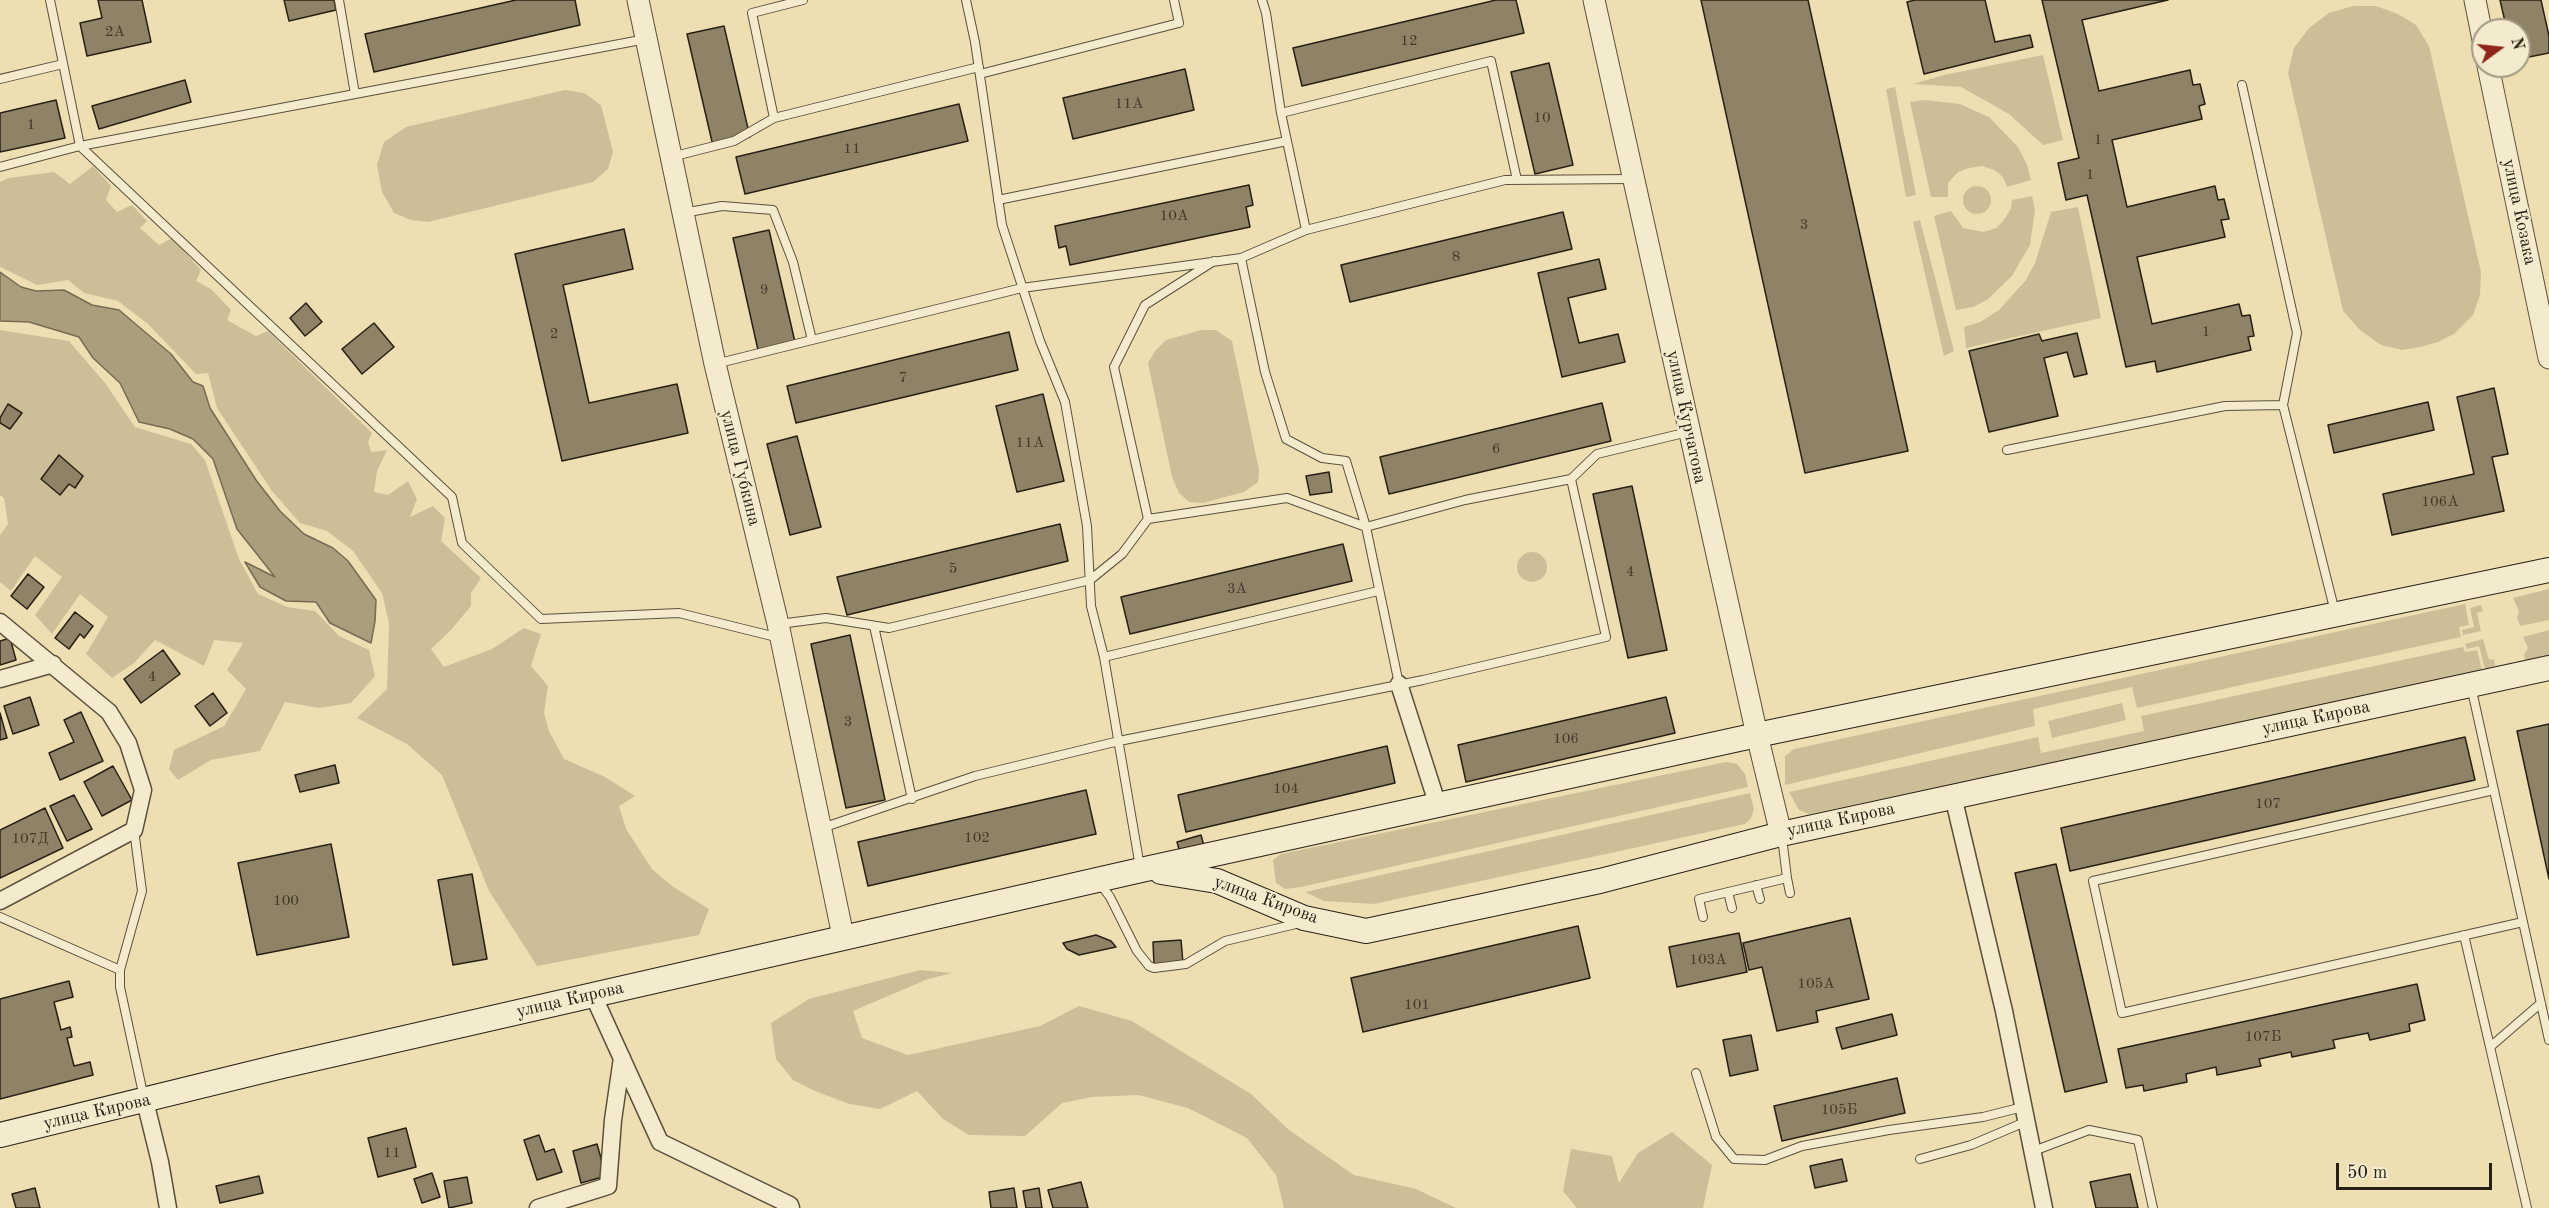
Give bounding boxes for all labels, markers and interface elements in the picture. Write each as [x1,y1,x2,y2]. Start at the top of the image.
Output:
north arrow [2471,18,2531,78]
house number: 2А [105,23,125,41]
house number: 12 [1400,32,1418,50]
text: N [2507,36,2526,52]
house number: 11А [1115,95,1143,113]
house number: 10 [1533,109,1551,127]
house number: 1 [27,116,35,134]
house number: 1 [2094,131,2102,149]
house number: 11 [843,140,861,158]
street label: улица Козака [2497,157,2541,267]
house number: 1 [2086,166,2094,184]
house number: 10А [1160,207,1188,225]
house number: 3 [1800,216,1808,234]
house number: 8 [1452,248,1460,266]
house number: 9 [760,281,768,299]
house number: 1 [2202,323,2210,341]
house number: 2 [550,325,558,343]
street label: улица Курчатова [1661,348,1711,486]
house number: 7 [899,369,907,387]
street label: улица Губкина [715,408,765,528]
house number: 11А [1016,434,1044,452]
house number: 6 [1492,440,1500,458]
house number: 106А [2421,493,2459,511]
house number: 5 [949,560,957,578]
house number: 4 [1626,563,1634,581]
house number: 3А [1227,580,1247,598]
house number: 4 [148,668,156,686]
street label: улица Кирова [2260,696,2372,740]
house number: 3 [844,713,852,731]
house number: 106 [1553,730,1579,748]
house number: 104 [1273,780,1299,798]
house number: 107 [2255,795,2281,813]
street label: улица Кирова [1785,798,1897,842]
house number: 102 [964,829,990,847]
house number: 107Д [11,830,49,848]
street label: улица Кирова [1211,871,1321,929]
house number: 100 [273,892,299,910]
house number: 103А [1689,951,1727,969]
house number: 105А [1797,975,1835,993]
street label: улица Кирова [514,977,626,1023]
house number: 101 [1404,996,1430,1014]
house number: 107Б [2245,1028,2281,1046]
street label: улица Кирова [41,1089,153,1135]
house number: 105Б [1821,1101,1857,1119]
house number: 11 [383,1144,401,1162]
scale bar [2339,1151,2495,1189]
text: 50 m [2347,1164,2387,1182]

